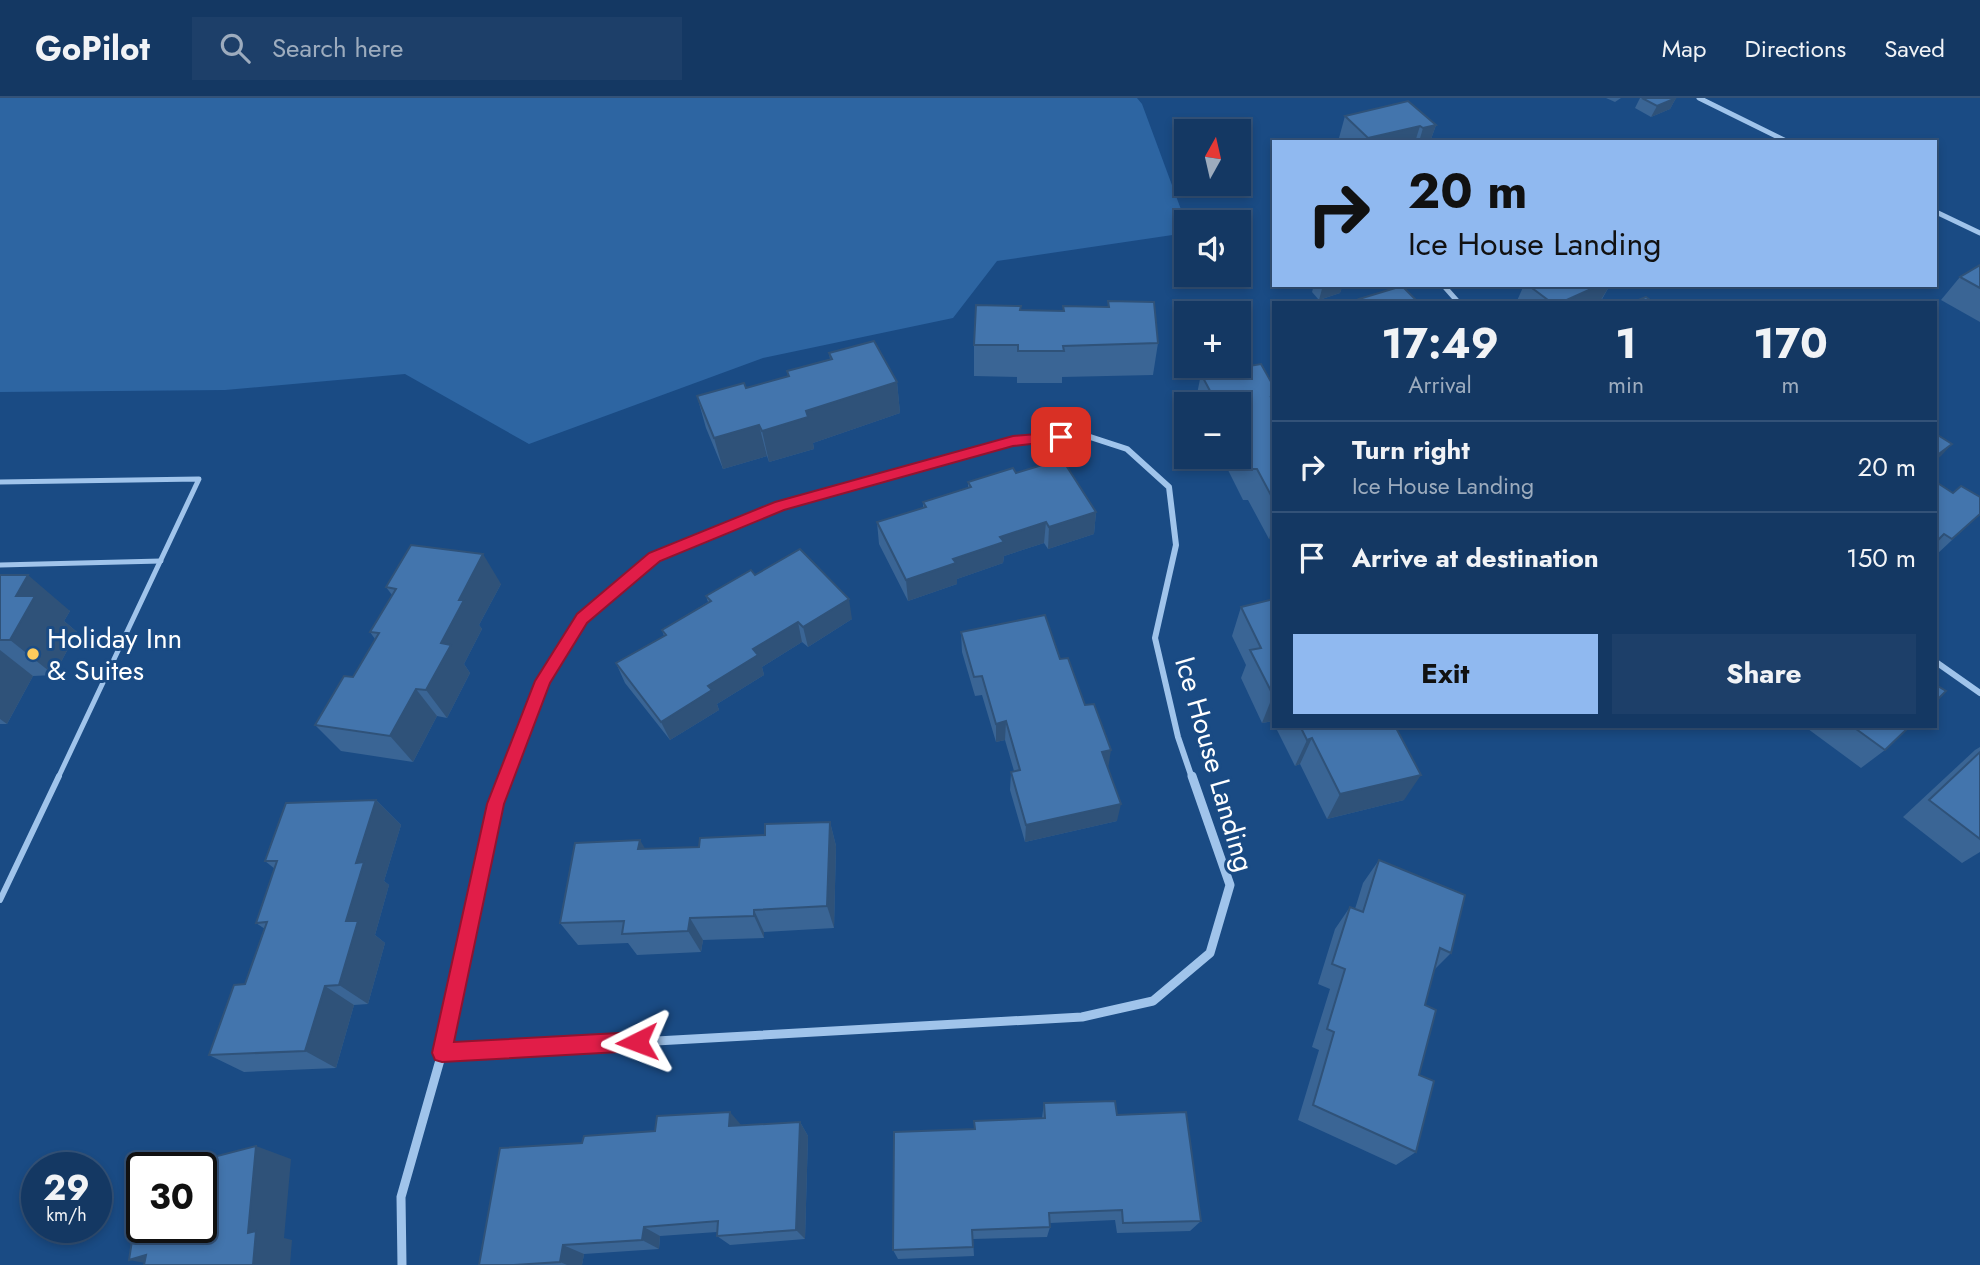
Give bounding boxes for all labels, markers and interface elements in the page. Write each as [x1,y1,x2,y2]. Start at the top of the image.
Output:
search box [192,17,682,80]
text: GoPilot [35,25,150,72]
icon: search [216,29,254,67]
text: Search here [272,29,403,67]
text: Map [1662,31,1707,66]
text: Directions [1745,31,1846,66]
text: Saved [1884,31,1945,66]
north arrow [1174,119,1251,196]
map controls [1174,119,1251,469]
text: 20 m [1408,156,1527,226]
icon: right [1293,168,1384,259]
button: sound [1174,210,1251,287]
text: Ice House Landing [1408,221,1662,267]
button: + [1174,301,1251,378]
text: 17:49 [1381,313,1499,374]
text: 1 [1615,313,1637,374]
text: 170 [1753,313,1828,374]
text: Arrival [1408,368,1472,402]
text: min [1608,368,1644,402]
text: m [1782,368,1800,402]
button: − [1174,392,1251,469]
pin [1031,407,1091,467]
icon: arrive [1042,418,1080,456]
text: Turn right [1352,431,1470,469]
icon: right [1293,448,1331,486]
text: 20 m [1858,448,1916,486]
text: Ice House Landing [1352,469,1534,503]
icon: arrive [1293,539,1331,577]
text: Arrive at destination [1352,539,1599,577]
text: 150 m [1846,539,1916,577]
place label: Holiday Inn & Suites [47,618,182,691]
button: Exit [1293,634,1598,714]
button: Share [1612,634,1916,714]
marker: Holiday Inn & Suites [25,646,41,662]
street label: Ice House Landing [1164,652,1265,876]
position arrow [600,1005,674,1079]
speed limit sign: 30 [126,1152,217,1243]
text: 29 [43,1163,90,1213]
text: km/h [46,1202,87,1228]

